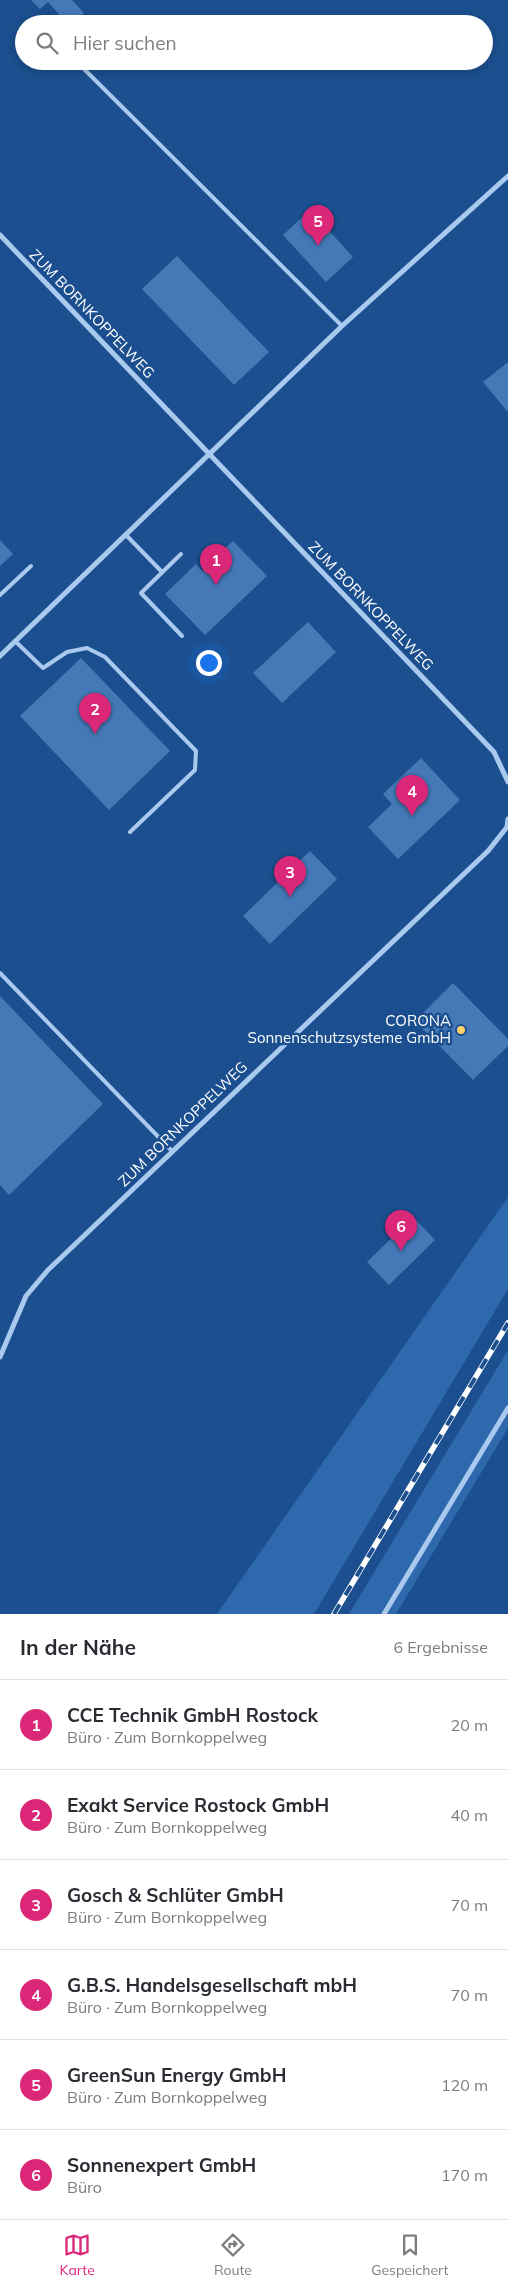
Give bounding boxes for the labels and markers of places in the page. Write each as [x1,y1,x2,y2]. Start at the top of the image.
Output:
pin: 5 [302,205,334,246]
pin: 1 [200,544,232,585]
pin: 2 [79,693,111,734]
pin: 4 [396,775,428,816]
pin: 3 [274,856,306,897]
place label: CORONA Sonnenschutzsysteme GmbH [248,1011,451,1047]
marker: CORONA Sonnenschutzsysteme GmbH [455,1024,467,1036]
pin: 6 [385,1210,417,1251]

